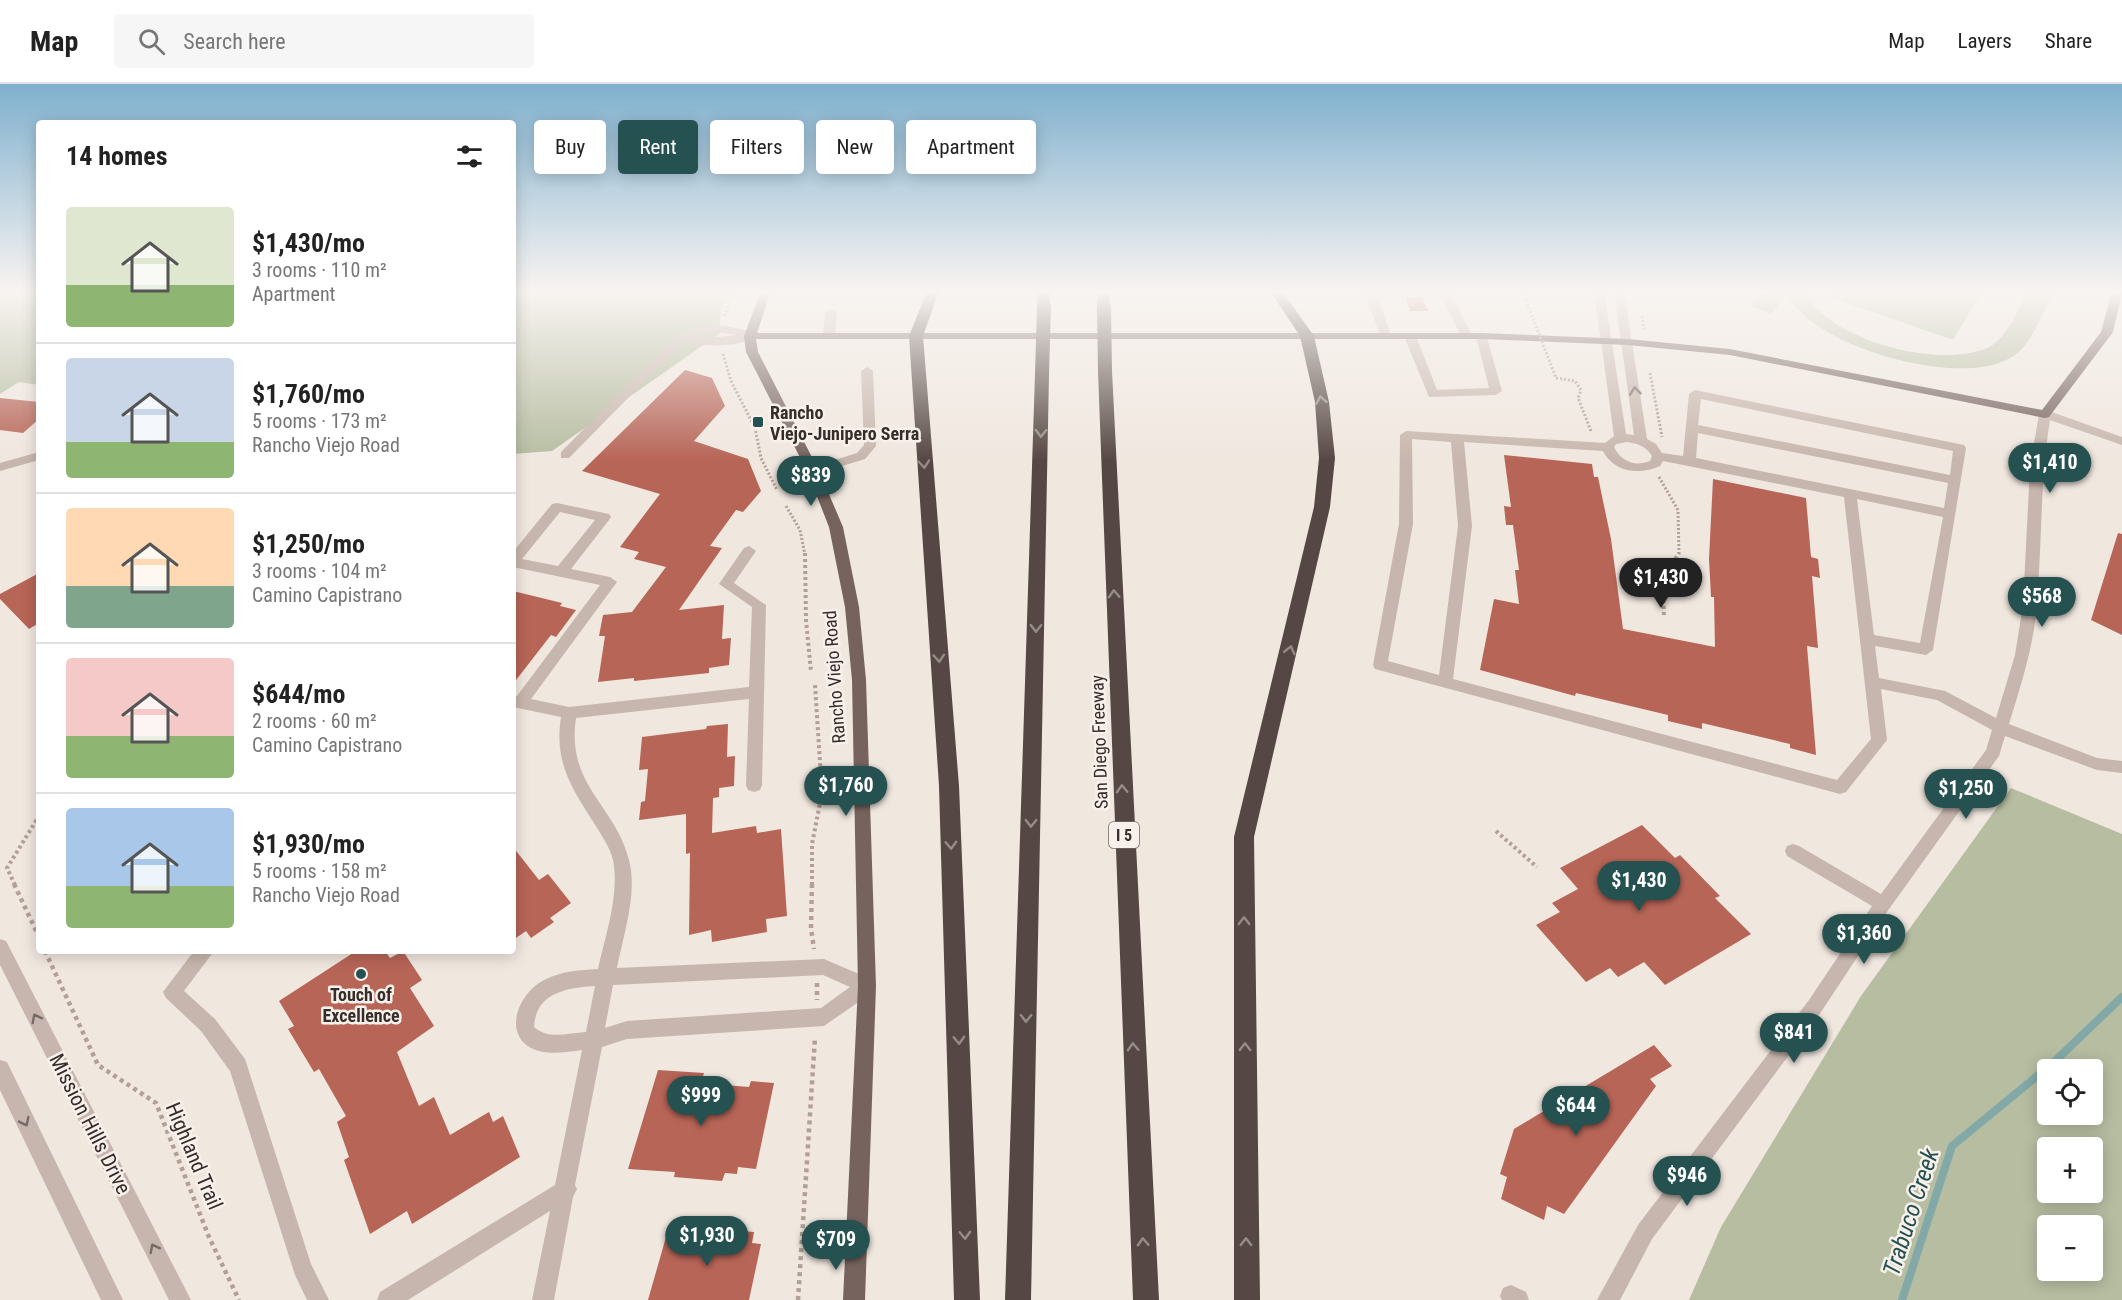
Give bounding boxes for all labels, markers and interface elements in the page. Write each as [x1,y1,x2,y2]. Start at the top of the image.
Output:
search box [114,14,534,68]
text: Map [30,25,78,58]
icon: search [135,25,168,58]
text: Search here [183,29,286,54]
text: Map [1888,29,1925,53]
text: Layers [1958,29,2012,53]
text: Share [2045,29,2092,53]
chip: Buy [534,120,606,174]
chip: Rent [618,120,698,174]
chip: Filters [710,120,804,174]
chip: New [816,120,894,174]
chip: Apartment [906,120,1036,174]
icon: filters [453,140,486,173]
text: 14 homes [66,141,168,171]
text: $1,430/mo [252,228,365,258]
icon: home [114,231,186,303]
text: 3 rooms · 110 m² [252,258,387,282]
text: Apartment [252,282,336,306]
text: $1,760/mo [252,379,365,409]
icon: home [114,382,186,454]
one-way arrow [1629,386,1641,396]
one-way arrow [1315,395,1327,404]
place label: Rancho Viejo-Junipero Serra [770,402,919,444]
text: 5 rooms · 173 m² [252,409,387,433]
marker: Rancho Viejo-Junipero Serra [751,415,765,429]
one-way arrow [1034,428,1047,437]
text: Rancho Viejo Road [252,433,400,457]
pin: $1,410 [2001,443,2099,494]
text: $1,410 [2022,450,2078,474]
pin: $839 [775,456,847,507]
one-way arrow [917,459,930,468]
text: $839 [791,463,831,487]
text: $1,250/mo [252,529,365,559]
icon: home [114,532,186,604]
pin: $1,430 [1612,558,1710,609]
text: 3 rooms · 104 m² [252,559,387,583]
text: $1,430 [1633,565,1689,589]
pin: $568 [2006,577,2078,628]
text: Camino Capistrano [252,583,402,607]
text: $568 [2022,584,2062,608]
one-way arrow [1107,590,1120,599]
street label: Rancho Viejo Road [819,610,849,744]
one-way arrow [1030,623,1042,632]
one-way arrow [1282,645,1295,655]
one-way arrow [932,654,945,663]
street label: San Diego Freeway [1086,674,1112,809]
text: $644/mo [252,679,345,709]
icon: home [114,682,186,754]
text: 2 rooms · 60 m² [252,709,377,733]
text: Camino Capistrano [252,733,402,757]
pin: $1,760 [797,766,895,817]
pin: $1,250 [1917,769,2015,820]
text: $1,760 [818,773,874,797]
text: $1,250 [1938,776,1994,800]
one-way arrow [1115,785,1128,794]
one-way arrow [1025,818,1037,827]
road number: I 5 [1109,822,1139,848]
text: $1,930/mo [252,829,365,859]
icon: home [114,832,186,904]
one-way arrow [945,840,958,849]
text: 5 rooms · 158 m² [252,859,387,883]
pin: $1,430 [1590,861,1688,912]
text: $1,430 [1611,868,1667,892]
text: Rancho Viejo Road [252,883,400,907]
pin: $1,360 [1815,914,1913,965]
one-way arrow [1238,917,1250,926]
text: $1,360 [1836,921,1892,945]
marker: Touch of Excellence [354,967,368,981]
place label: Touch of Excellence [322,984,400,1026]
one-way arrow [1020,1013,1032,1022]
pin: $841 [1758,1013,1830,1064]
one-way arrow [32,1014,43,1025]
text: $841 [1774,1020,1814,1044]
one-way arrow [952,1035,965,1044]
one-way arrow [1127,1042,1140,1051]
one-way arrow [1239,1042,1251,1051]
street label: Mission Hills Drive [44,1050,136,1198]
map controls [2037,1059,2103,1281]
button: locate [2037,1059,2103,1125]
pin: $999 [665,1076,737,1127]
text: $999 [681,1083,721,1107]
pin: $644 [1540,1086,1612,1137]
text: $644 [1556,1093,1596,1117]
street label: Highland Trail [161,1099,227,1213]
one-way arrow [17,1115,29,1126]
button: + [2037,1137,2103,1203]
water label: Trabuco Creek [1877,1144,1945,1279]
pin: $946 [1651,1156,1723,1207]
text: $946 [1667,1163,1707,1187]
button: − [2037,1215,2103,1281]
pin: $1,930 [658,1216,756,1267]
pin: $709 [800,1220,872,1271]
text: $1,930 [679,1223,735,1247]
text: $709 [816,1227,856,1251]
one-way arrow [959,1230,972,1239]
one-way arrow [1136,1237,1149,1246]
one-way arrow [1240,1237,1252,1246]
one-way arrow [150,1244,161,1254]

